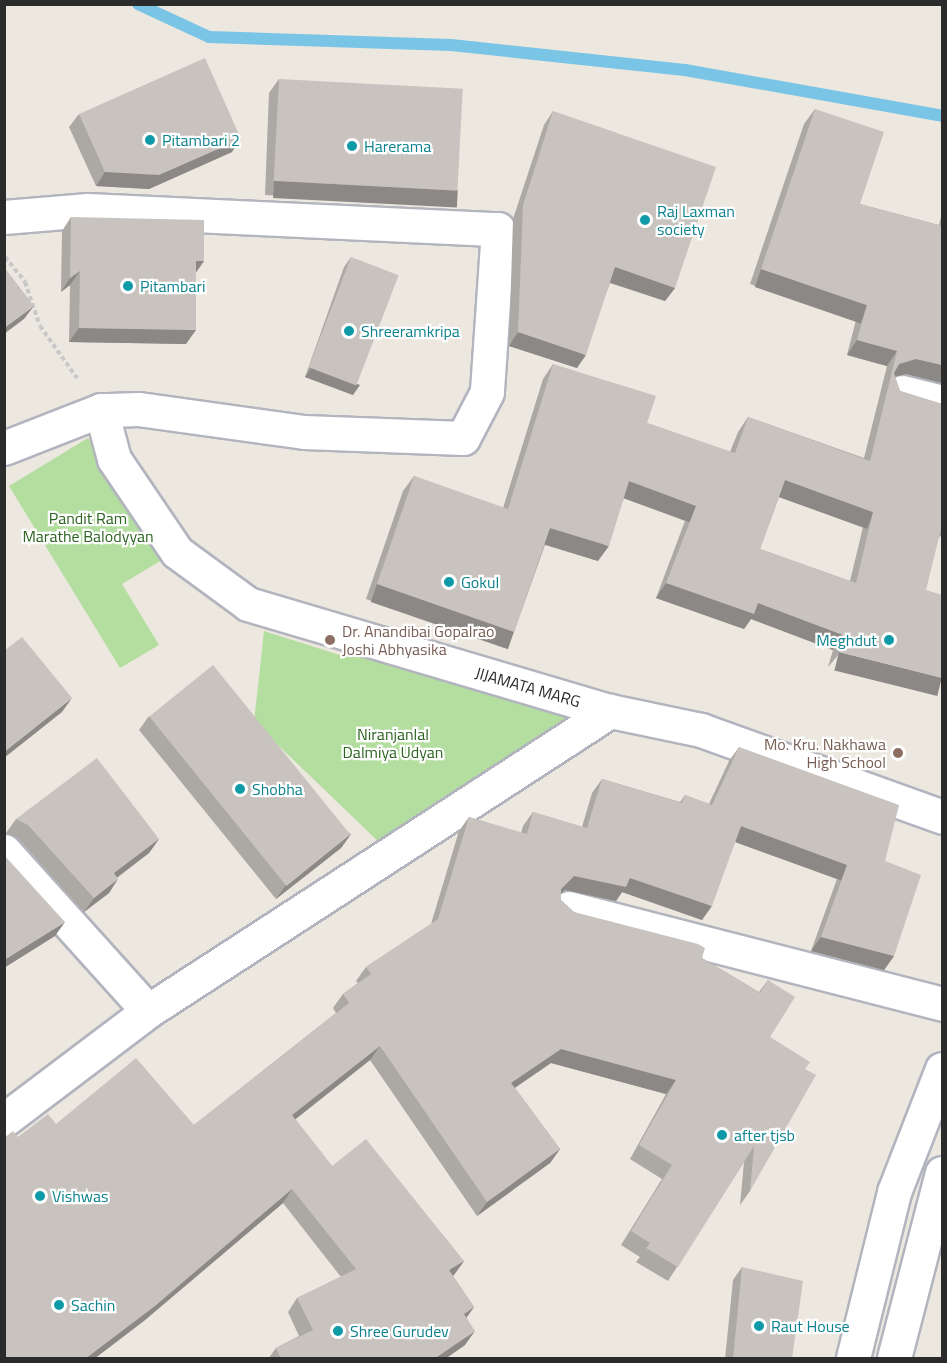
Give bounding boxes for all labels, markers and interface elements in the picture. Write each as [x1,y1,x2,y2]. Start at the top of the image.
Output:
place label: Pitambari 2 [162,130,240,150]
marker: Pitambari 2 [143,133,157,147]
place label: Harerama [364,136,431,156]
marker: Harerama [345,139,359,153]
place label: Raj Laxman society [657,201,735,239]
marker: Raj Laxman society [638,213,652,227]
place label: Pitambari [140,276,205,296]
marker: Pitambari [121,279,135,293]
place label: Shreeramkripa [361,321,460,341]
marker: Shreeramkripa [342,324,356,338]
park label: Pandit Ram Marathe Balodyyan [22,508,154,546]
place label: Gokul [461,572,499,592]
marker: Gokul [442,575,456,589]
place label: Dr. Anandibai Gopalrao Joshi Abhyasika [342,621,495,659]
place label: Meghdut [816,630,877,650]
marker: Dr. Anandibai Gopalrao Joshi Abhyasika [323,633,337,647]
marker: Meghdut [882,633,896,647]
street label: JIJAMATA MARG [473,663,583,711]
park label: Niranjanlal Dalmiya Udyan [343,724,443,762]
place label: Mo. Kru. Nakhawa High School [764,734,886,772]
marker: Mo. Kru. Nakhawa High School [891,746,905,760]
place label: Shobha [252,779,303,799]
marker: Shobha [233,782,247,796]
place label: after tjsb [734,1125,795,1145]
marker: after tjsb [715,1128,729,1142]
place label: Vishwas [52,1186,108,1206]
marker: Vishwas [33,1189,47,1203]
place label: Sachin [71,1295,115,1315]
marker: Sachin [52,1298,66,1312]
place label: Raut House [771,1316,850,1336]
marker: Raut House [752,1319,766,1333]
place label: Shree Gurudev [350,1321,449,1341]
marker: Shree Gurudev [331,1324,345,1338]

